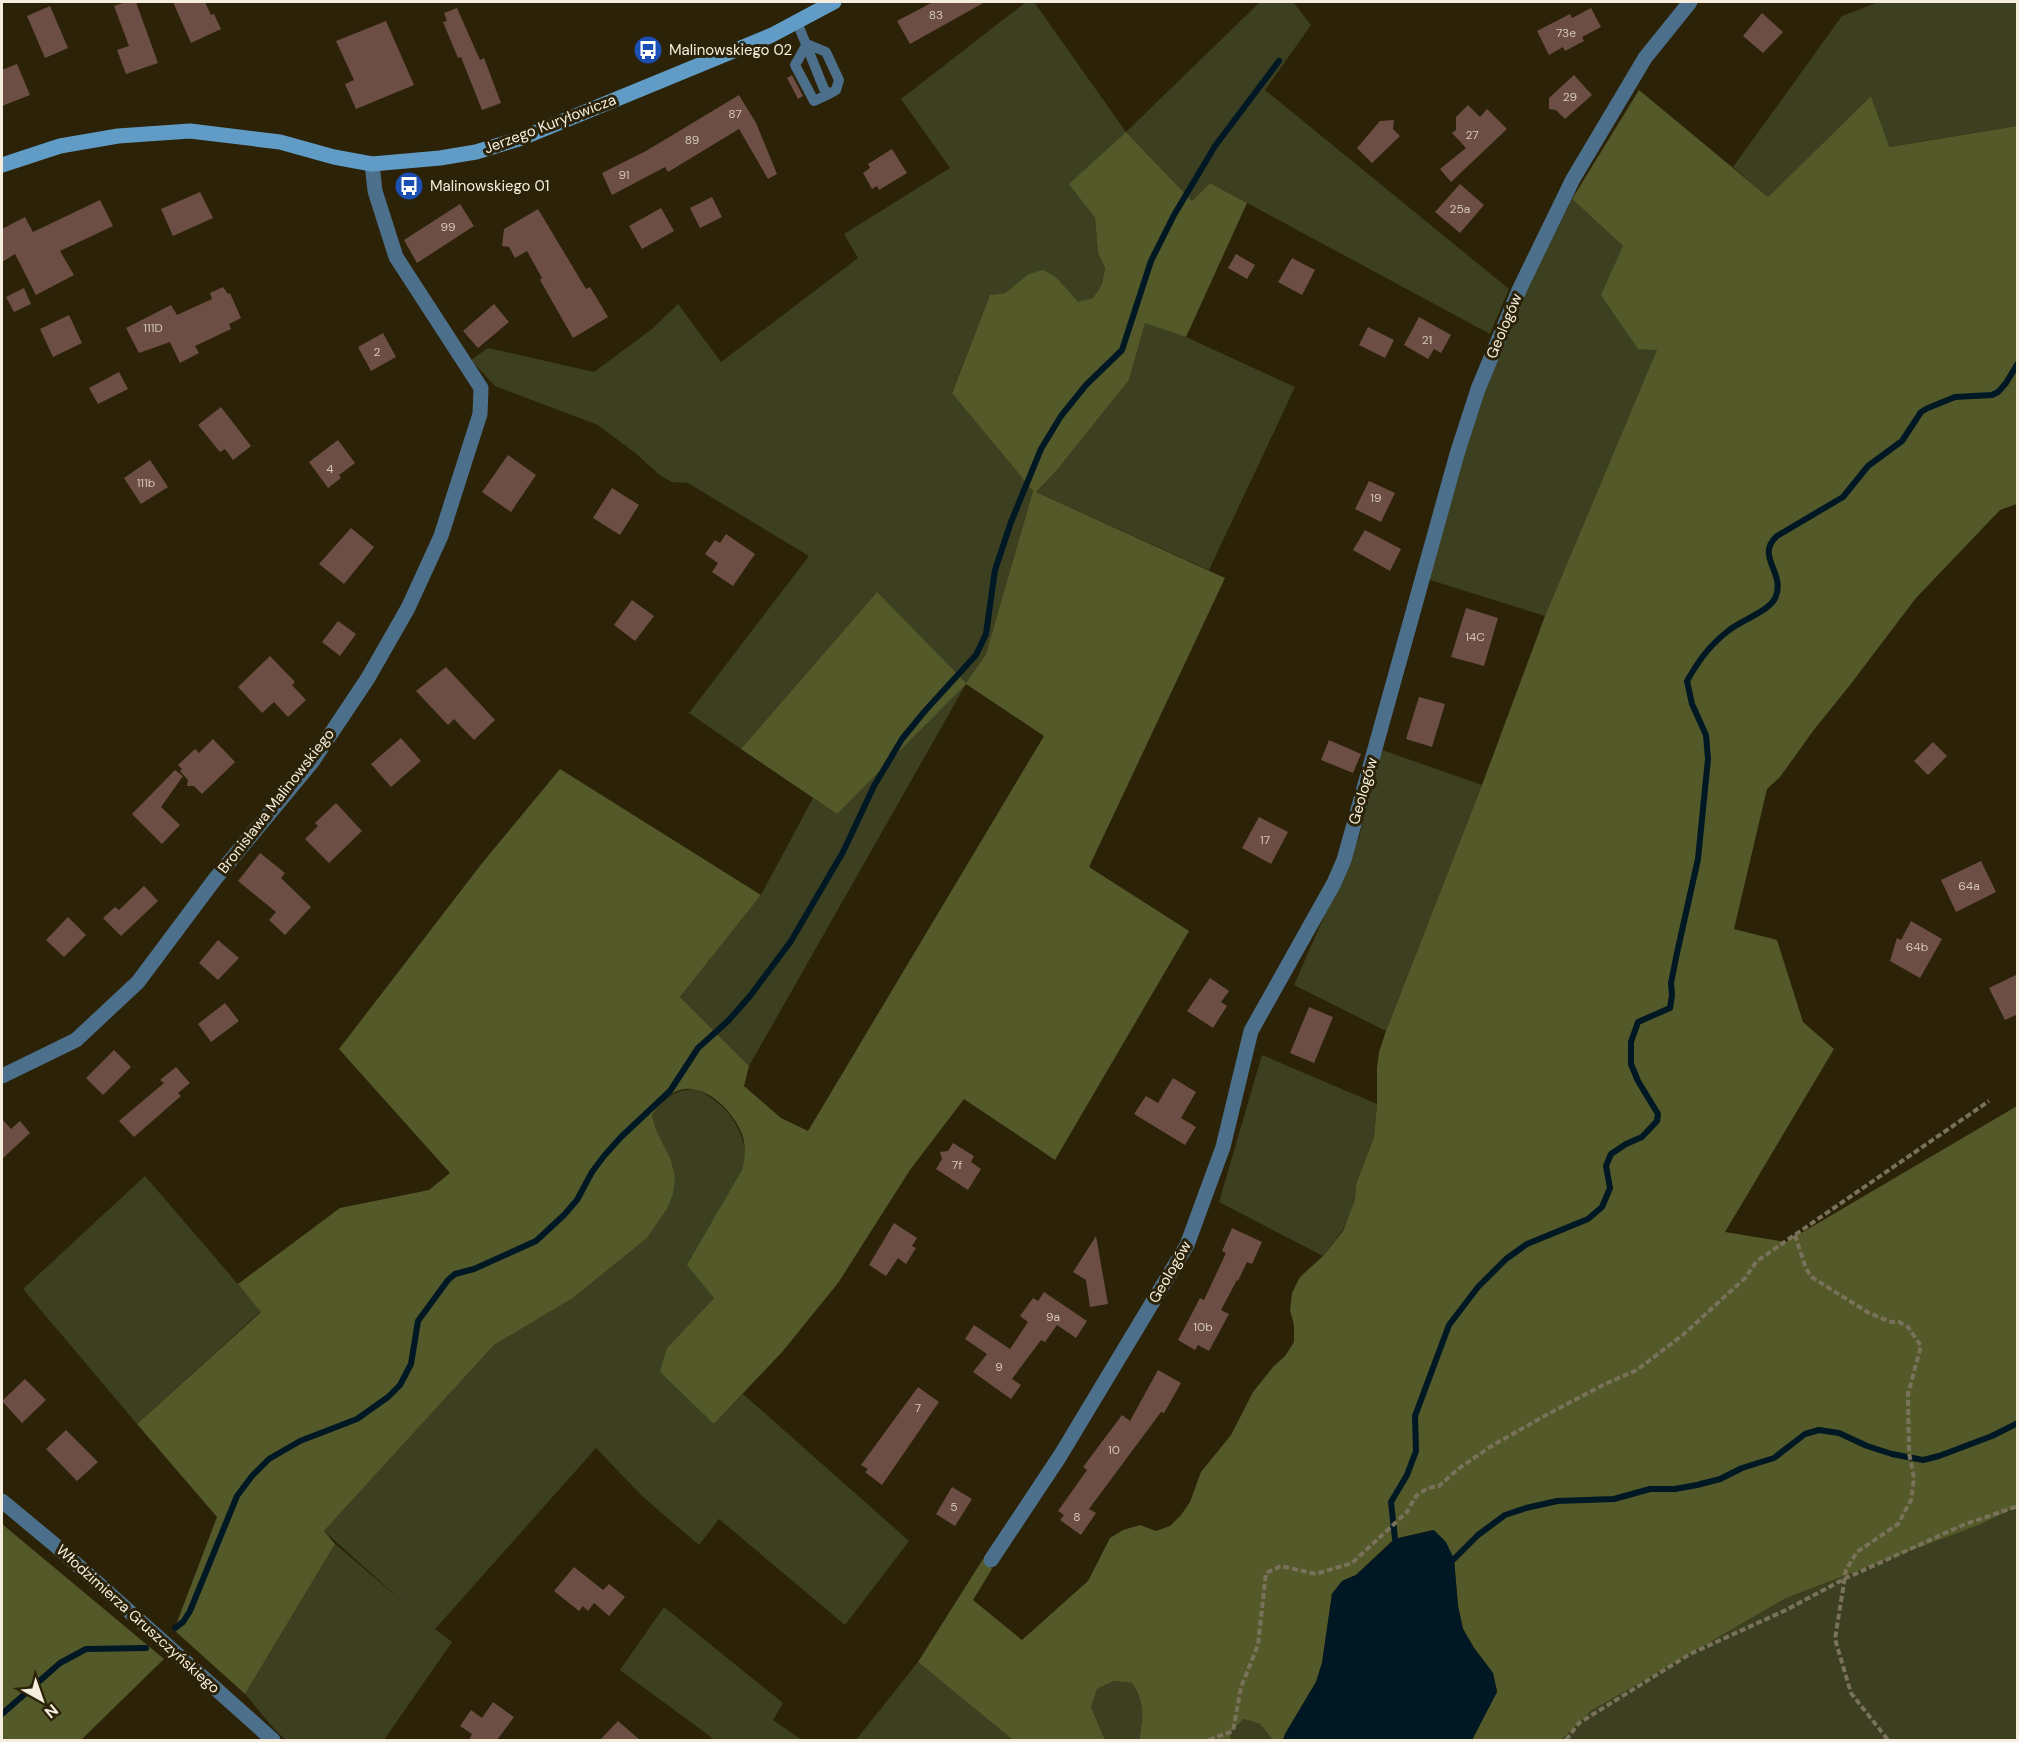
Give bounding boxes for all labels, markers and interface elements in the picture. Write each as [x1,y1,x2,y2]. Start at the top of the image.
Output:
house number: 83 [929,7,943,23]
house number: 73e [1556,25,1576,41]
bus stop icon: Malinowskiego 02 [632,34,664,66]
place label: Malinowskiego 02 [669,40,792,60]
house number: 29 [1563,89,1577,105]
street label: Jerzego Kuryłowicza [481,90,619,158]
house number: 87 [728,106,742,122]
house number: 27 [1465,127,1479,143]
house number: 89 [685,132,699,148]
house number: 91 [618,167,630,183]
bus stop icon: Malinowskiego 01 [393,170,425,202]
place label: Malinowskiego 01 [430,176,549,196]
house number: 25a [1450,201,1470,217]
house number: 99 [440,219,456,235]
street label: Geologów [1481,290,1527,362]
house number: 111D [143,320,163,336]
house number: 21 [1422,332,1432,348]
house number: 2 [374,344,381,360]
house number: 4 [326,461,334,477]
house number: 111b [137,475,155,491]
house number: 19 [1370,490,1382,506]
house number: 14C [1465,629,1485,645]
street label: Bronisława Malinowskiego [213,724,339,878]
street label: Geologów [1344,755,1382,827]
house number: 17 [1260,832,1270,848]
house number: 64a [1958,878,1980,894]
house number: 64b [1906,939,1928,955]
house number: 7f [952,1157,962,1173]
street label: Geologów [1144,1237,1196,1307]
house number: 9a [1046,1309,1060,1325]
house number: 10b [1193,1319,1213,1335]
house number: 9 [995,1359,1003,1375]
house number: 7 [915,1400,921,1416]
house number: 10 [1108,1442,1120,1458]
house number: 5 [950,1499,958,1515]
house number: 8 [1073,1509,1081,1525]
street label: Włodzimierza Gruszczyńskiego [52,1540,224,1698]
north arrow [12,1670,72,1730]
text: N [40,1699,63,1723]

